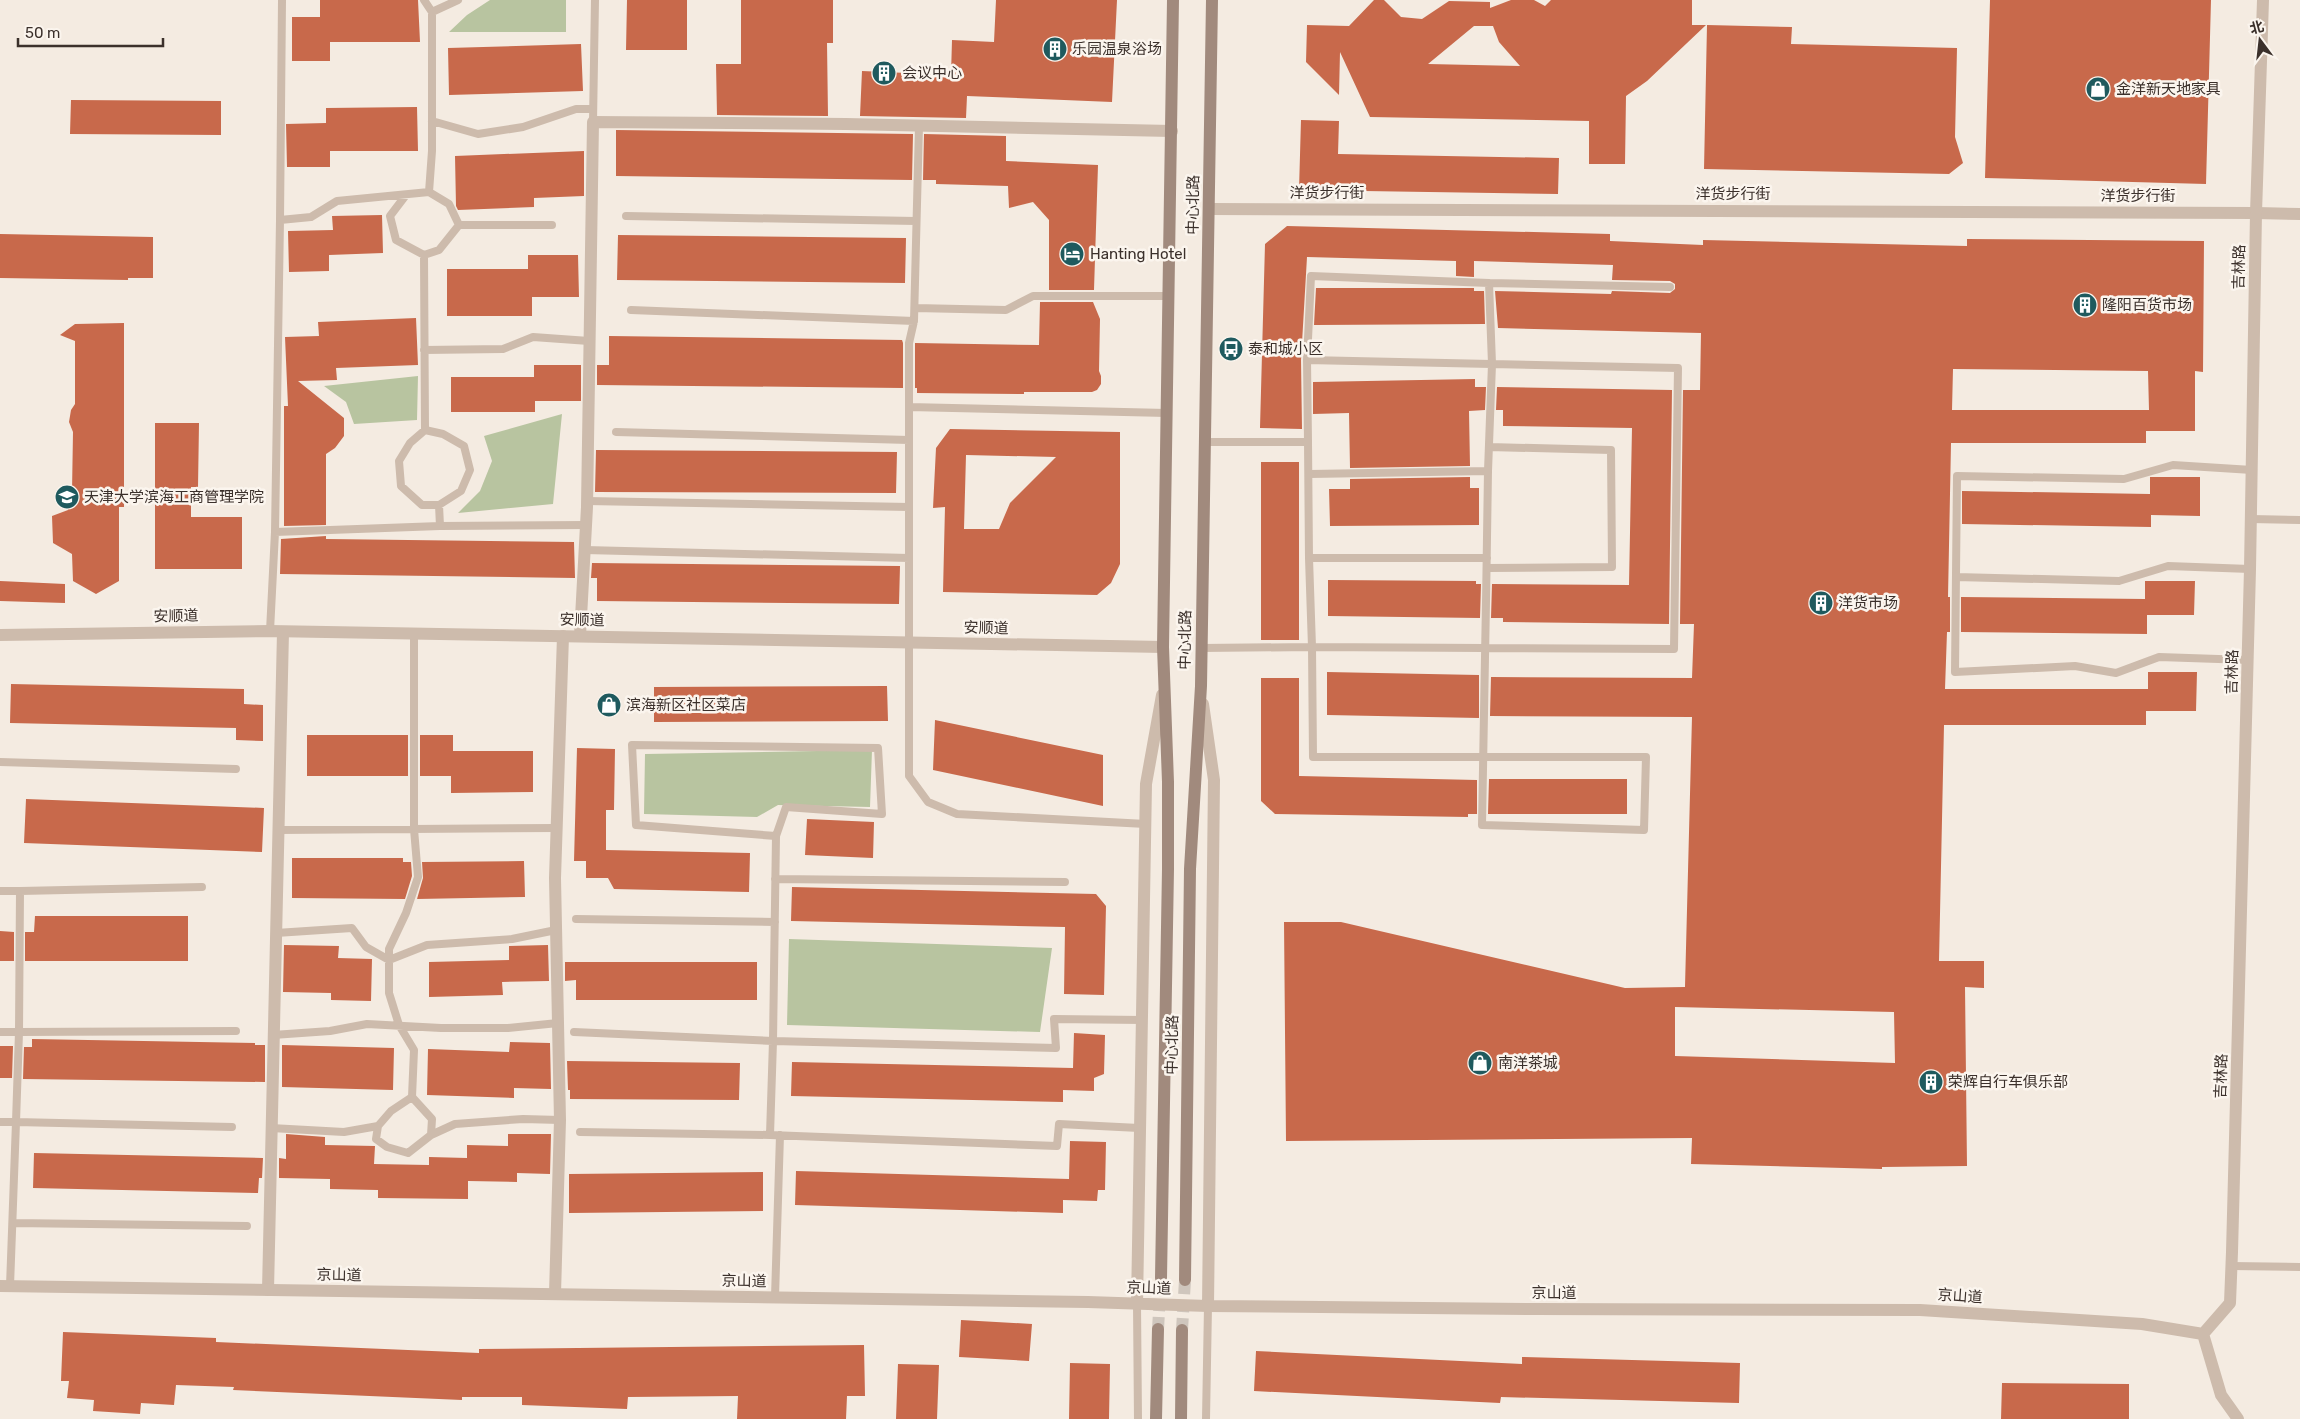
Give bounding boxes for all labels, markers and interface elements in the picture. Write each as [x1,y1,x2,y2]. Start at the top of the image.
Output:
scale bar [18,15,162,47]
north arrow [2235,15,2285,65]
text: 北 [2248,18,2266,38]
text: 50 m [25,24,60,42]
building icon: 乐园温泉浴场 [1042,36,1068,62]
place label: 乐园温泉浴场 [1072,40,1162,58]
building icon: 会议中心 [871,60,897,86]
place label: 会议中心 [902,64,962,82]
shop icon: 金洋新天地家具 [2085,76,2111,102]
place label: 金洋新天地家具 [2116,80,2221,98]
street label: 中心北路 [1183,175,1203,235]
street label: 洋货步行街 [1289,184,1365,202]
street label: 洋货步行街 [1695,185,1771,203]
street label: 洋货步行街 [2100,187,2176,205]
hotel icon: Hanting Hotel [1059,241,1085,267]
street label: 吉林路 [2230,244,2248,290]
place label: Hanting Hotel [1090,245,1186,263]
building icon: 隆阳百货市场 [2072,292,2098,318]
place label: 隆阳百货市场 [2102,296,2192,314]
bus stop icon: 泰和城小区 [1218,336,1244,362]
place label: 泰和城小区 [1248,340,1323,358]
school or university icon: 天津大学滨海工商管理学院 [54,484,80,510]
place label: 天津大学滨海工商管理学院 [84,488,264,506]
building icon: 洋货市场 [1808,590,1834,616]
place label: 洋货市场 [1838,594,1898,612]
street label: 安顺道 [153,607,199,625]
street label: 中心北路 [1175,610,1195,670]
street label: 安顺道 [559,611,605,629]
street label: 安顺道 [963,619,1009,637]
street label: 吉林路 [2223,649,2241,695]
shop icon: 滨海新区社区菜店 [596,692,622,718]
place label: 滨海新区社区菜店 [626,696,746,714]
street label: 中心北路 [1162,1015,1182,1075]
shop icon: 南洋茶城 [1467,1050,1493,1076]
street label: 吉林路 [2211,1053,2231,1099]
place label: 南洋茶城 [1498,1054,1558,1072]
building icon: 荣辉自行车俱乐部 [1918,1069,1944,1095]
place label: 荣辉自行车俱乐部 [1948,1073,2068,1091]
street label: 京山道 [316,1266,362,1284]
street label: 京山道 [721,1272,767,1290]
street label: 京山道 [1126,1278,1172,1298]
street label: 京山道 [1531,1284,1577,1302]
street label: 京山道 [1937,1285,1983,1307]

